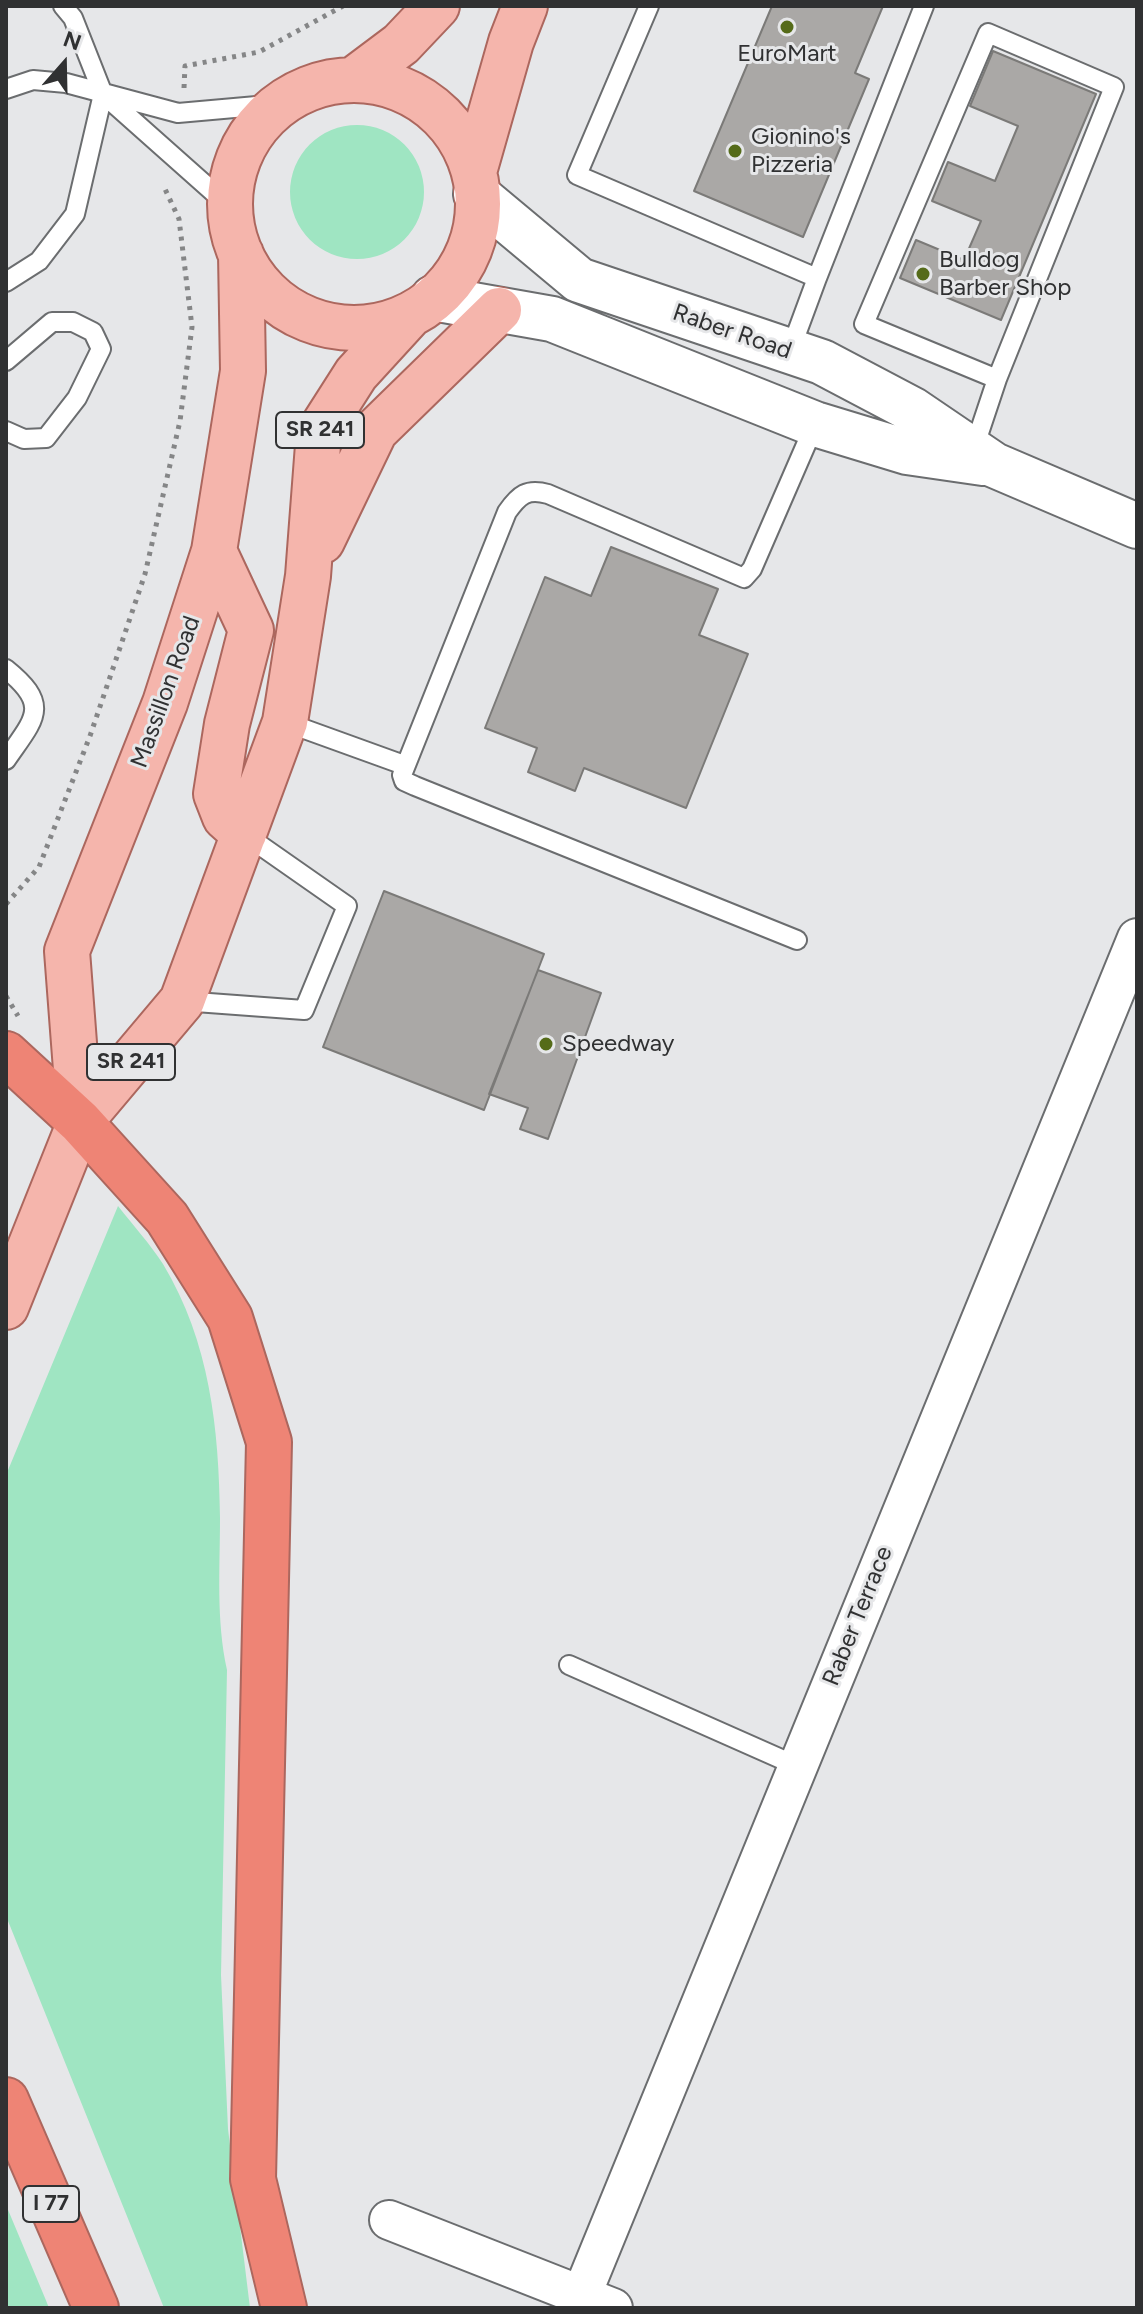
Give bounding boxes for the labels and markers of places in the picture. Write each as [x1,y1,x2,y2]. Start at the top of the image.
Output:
marker: EuroMart [778,18,796,36]
place label: EuroMart [737,40,837,68]
place label: Gionino's Pizzeria [751,123,851,179]
marker: Gionino's Pizzeria [726,142,744,160]
place label: Bulldog Barber Shop [939,246,1071,302]
marker: Bulldog Barber Shop [914,265,932,283]
place label: Speedway [562,1030,674,1058]
marker: Speedway [537,1035,555,1053]

